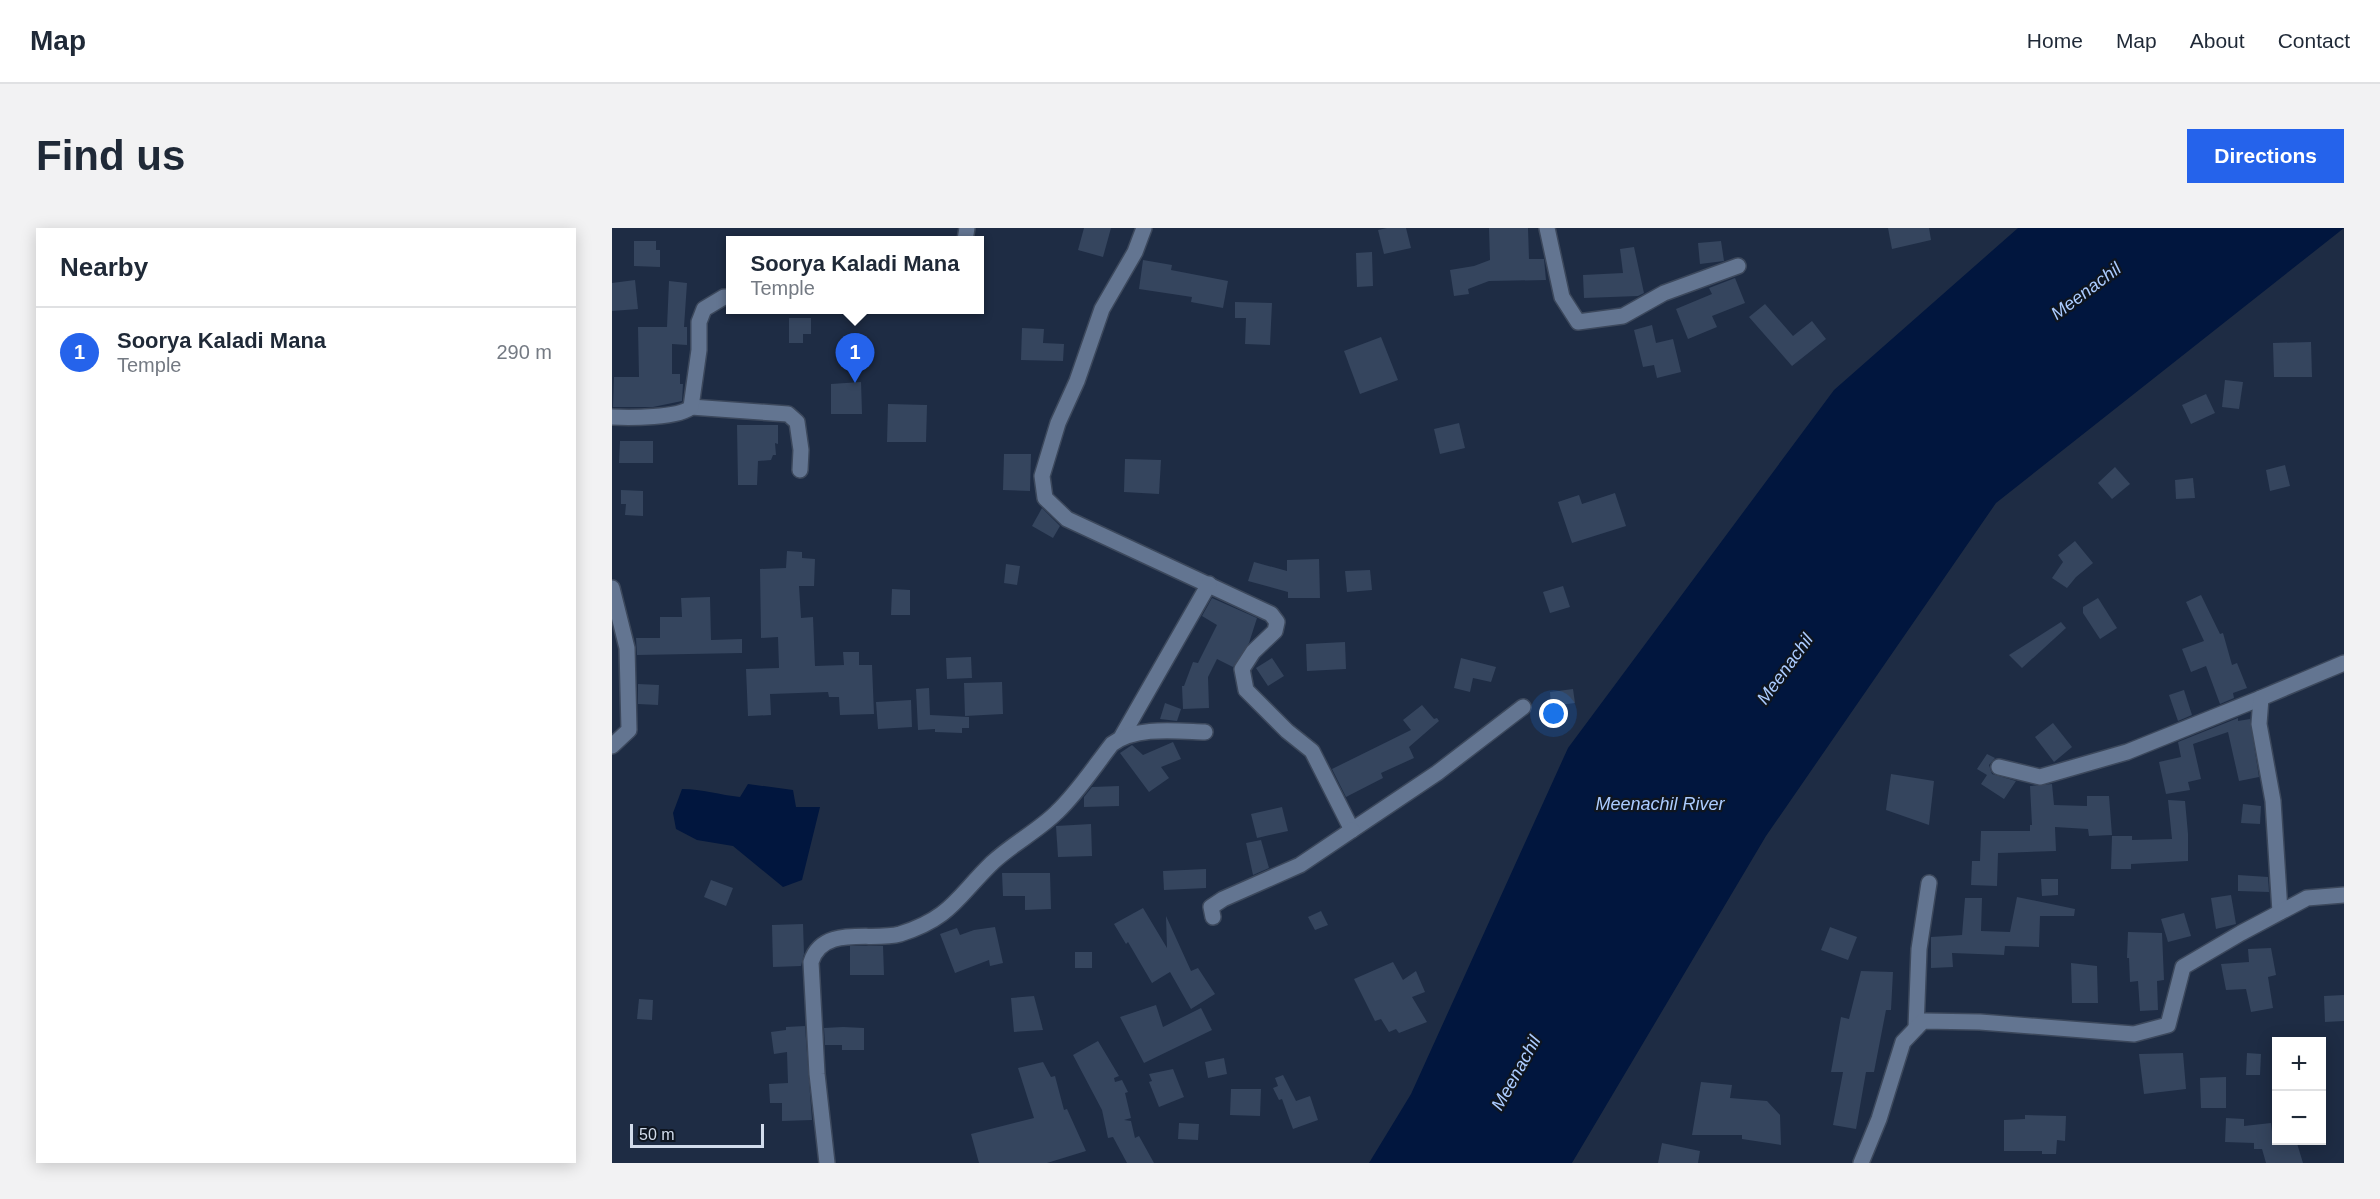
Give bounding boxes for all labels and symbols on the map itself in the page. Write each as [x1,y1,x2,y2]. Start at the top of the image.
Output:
water label: Meenachil [2047,258,2126,324]
pin: 1 [836,334,874,383]
water label: Meenachil [1753,629,1818,708]
your location [1539,699,1568,728]
water label: Meenachil River [1595,794,1726,814]
water label: Meenachil [1487,1031,1545,1114]
scale bar [630,1121,764,1148]

